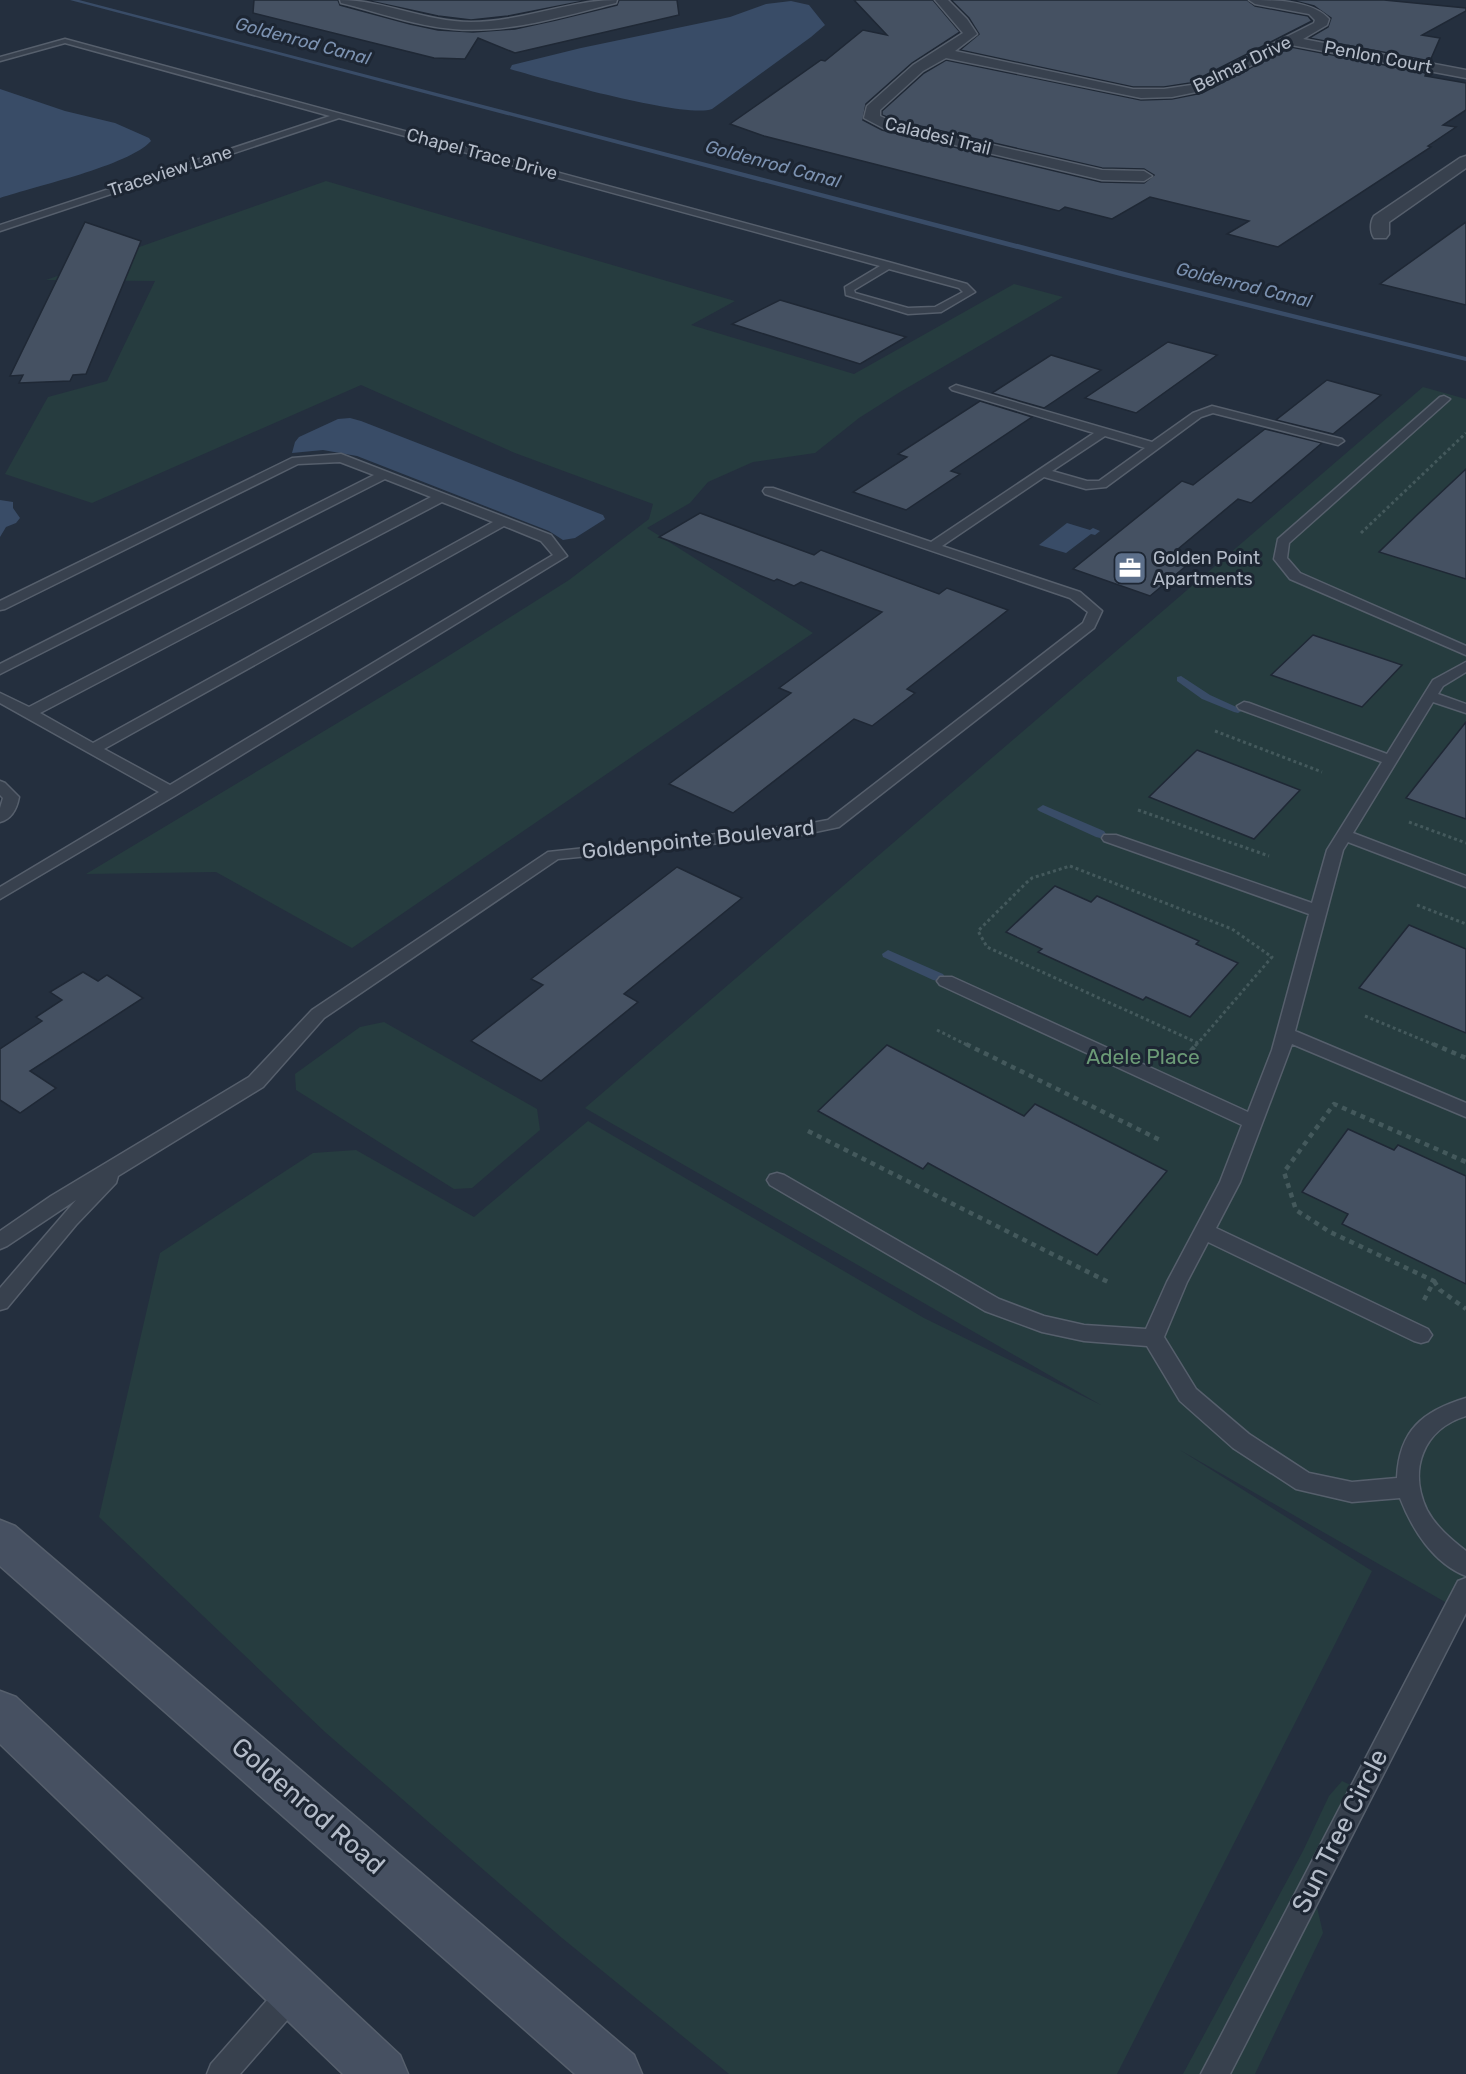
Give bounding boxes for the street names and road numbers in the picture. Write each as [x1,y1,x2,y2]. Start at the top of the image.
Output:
street label: Belmar Drive [1189,31,1295,97]
street label: Penlon Court [1322,36,1434,78]
street label: Caladesi Trail [883,112,993,160]
street label: Chapel Trace Drive [404,123,560,185]
street label: Traceview Lane [105,141,235,201]
street label: Goldenpointe Boulevard [580,814,816,864]
street label: Goldenrod Road [225,1731,391,1881]
street label: Sun Tree Circle [1285,1744,1395,1918]

